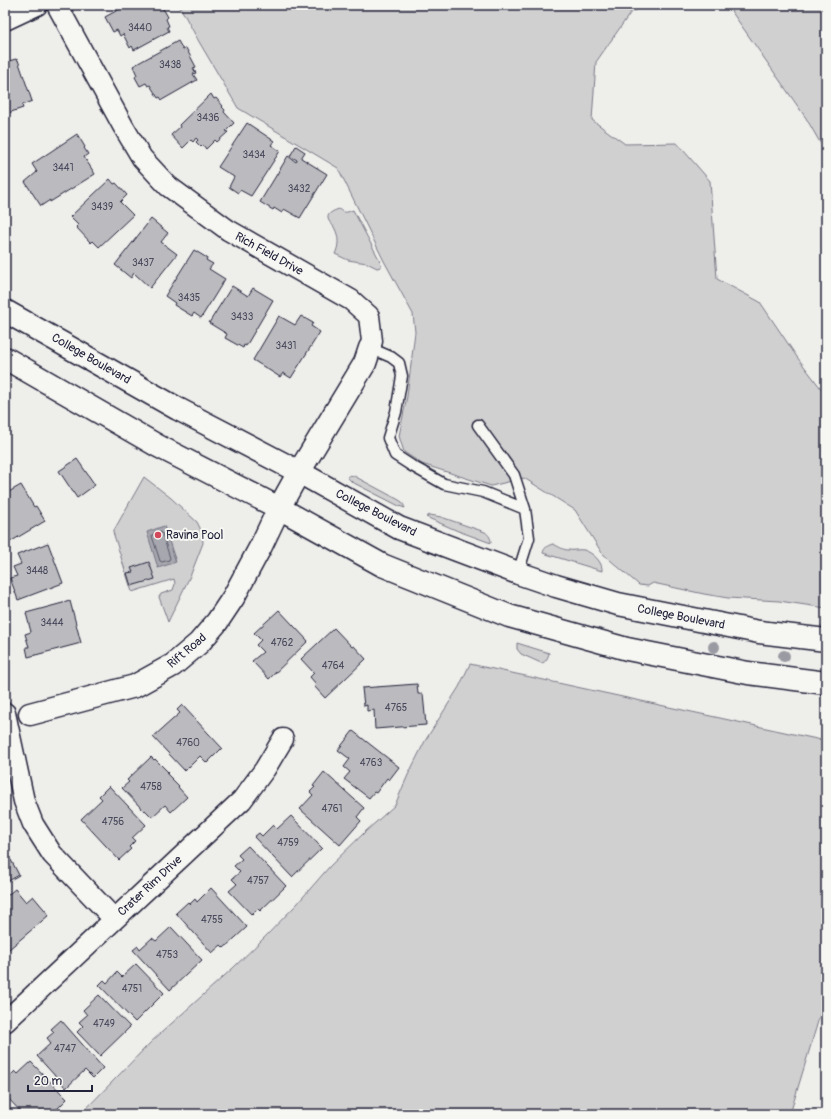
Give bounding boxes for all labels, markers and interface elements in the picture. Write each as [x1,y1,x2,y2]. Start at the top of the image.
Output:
house number: 3440 [128,22,152,34]
house number: 3438 [159,59,181,71]
house number: 3436 [197,112,220,124]
house number: 3434 [243,149,266,161]
house number: 3441 [52,162,74,174]
house number: 3432 [288,183,311,195]
house number: 3439 [91,201,113,213]
street label: Rich Field Drive [232,229,306,279]
house number: 3437 [132,257,155,269]
house number: 3435 [178,292,200,304]
house number: 3433 [231,311,254,323]
street label: College Boulevard [49,330,133,388]
house number: 3431 [276,340,297,352]
street label: College Boulevard [333,486,419,540]
place label: Ravina Pool [166,528,223,543]
marker: Ravina Pool [153,530,163,540]
house number: 3448 [26,565,48,577]
street label: College Boulevard [636,601,726,633]
house number: 3444 [41,617,64,629]
street label: Rift Road [164,630,210,672]
house number: 4762 [271,637,294,649]
house number: 4764 [322,660,345,672]
house number: 4765 [385,702,407,714]
house number: 4760 [176,737,200,749]
house number: 4763 [360,757,383,769]
house number: 4758 [140,781,162,793]
house number: 4761 [322,803,342,815]
house number: 4756 [102,816,124,828]
house number: 4759 [277,837,299,849]
street label: Crater Rim Drive [115,852,185,920]
house number: 4757 [247,875,270,887]
house number: 4755 [201,914,223,926]
house number: 4753 [156,949,178,961]
house number: 4751 [122,983,142,995]
house number: 4749 [93,1018,115,1030]
house number: 4747 [54,1043,77,1055]
scale bar [28,1067,92,1093]
text: 20 m [34,1074,63,1089]

